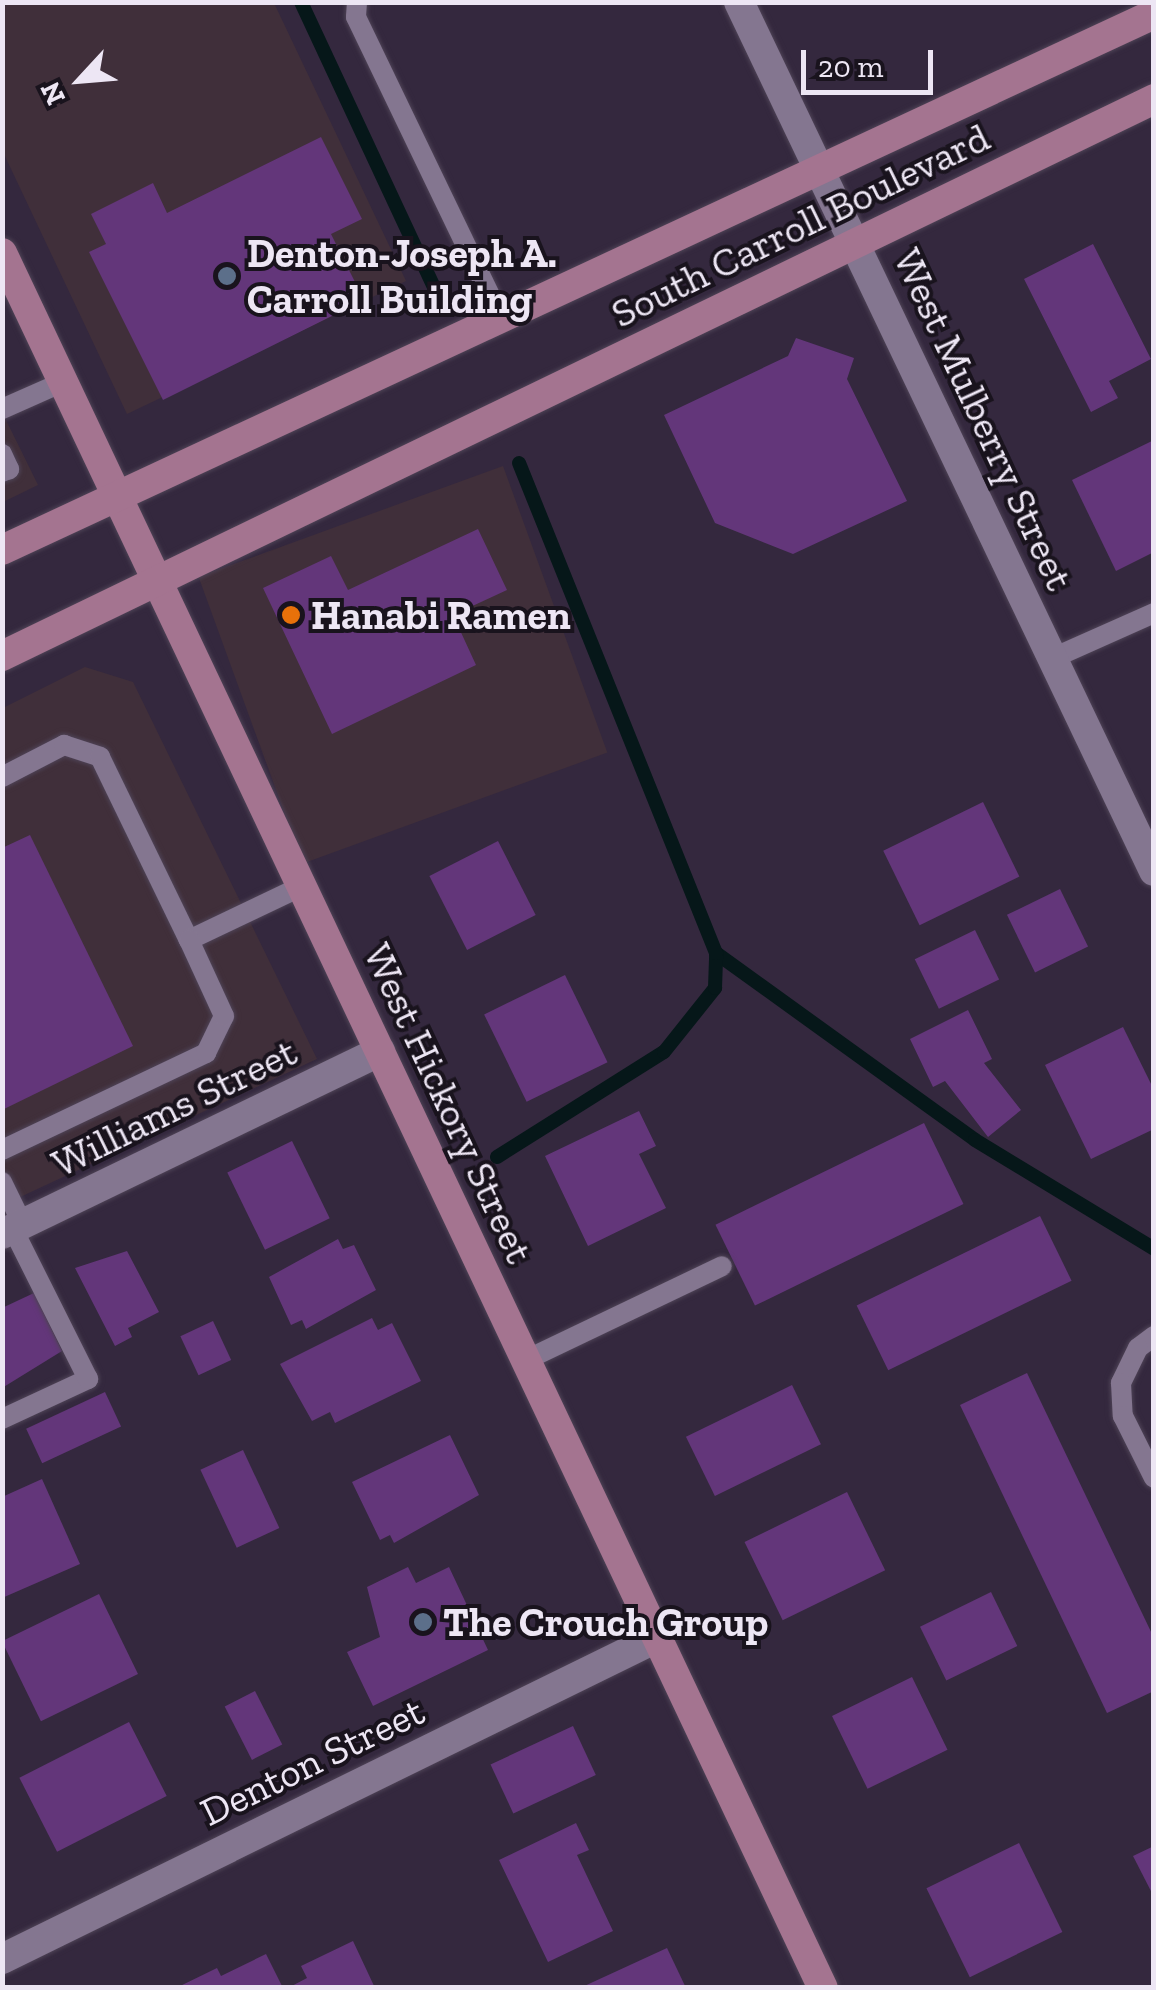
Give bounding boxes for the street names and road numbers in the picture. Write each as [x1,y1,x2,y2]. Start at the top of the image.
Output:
street label: South Carroll Boulevard [603,113,997,337]
street label: West Mulberry Street [884,240,1084,598]
street label: West Hickory Street [354,935,544,1271]
street label: Williams Street [44,1027,304,1187]
street label: Denton Street [192,1686,432,1836]

